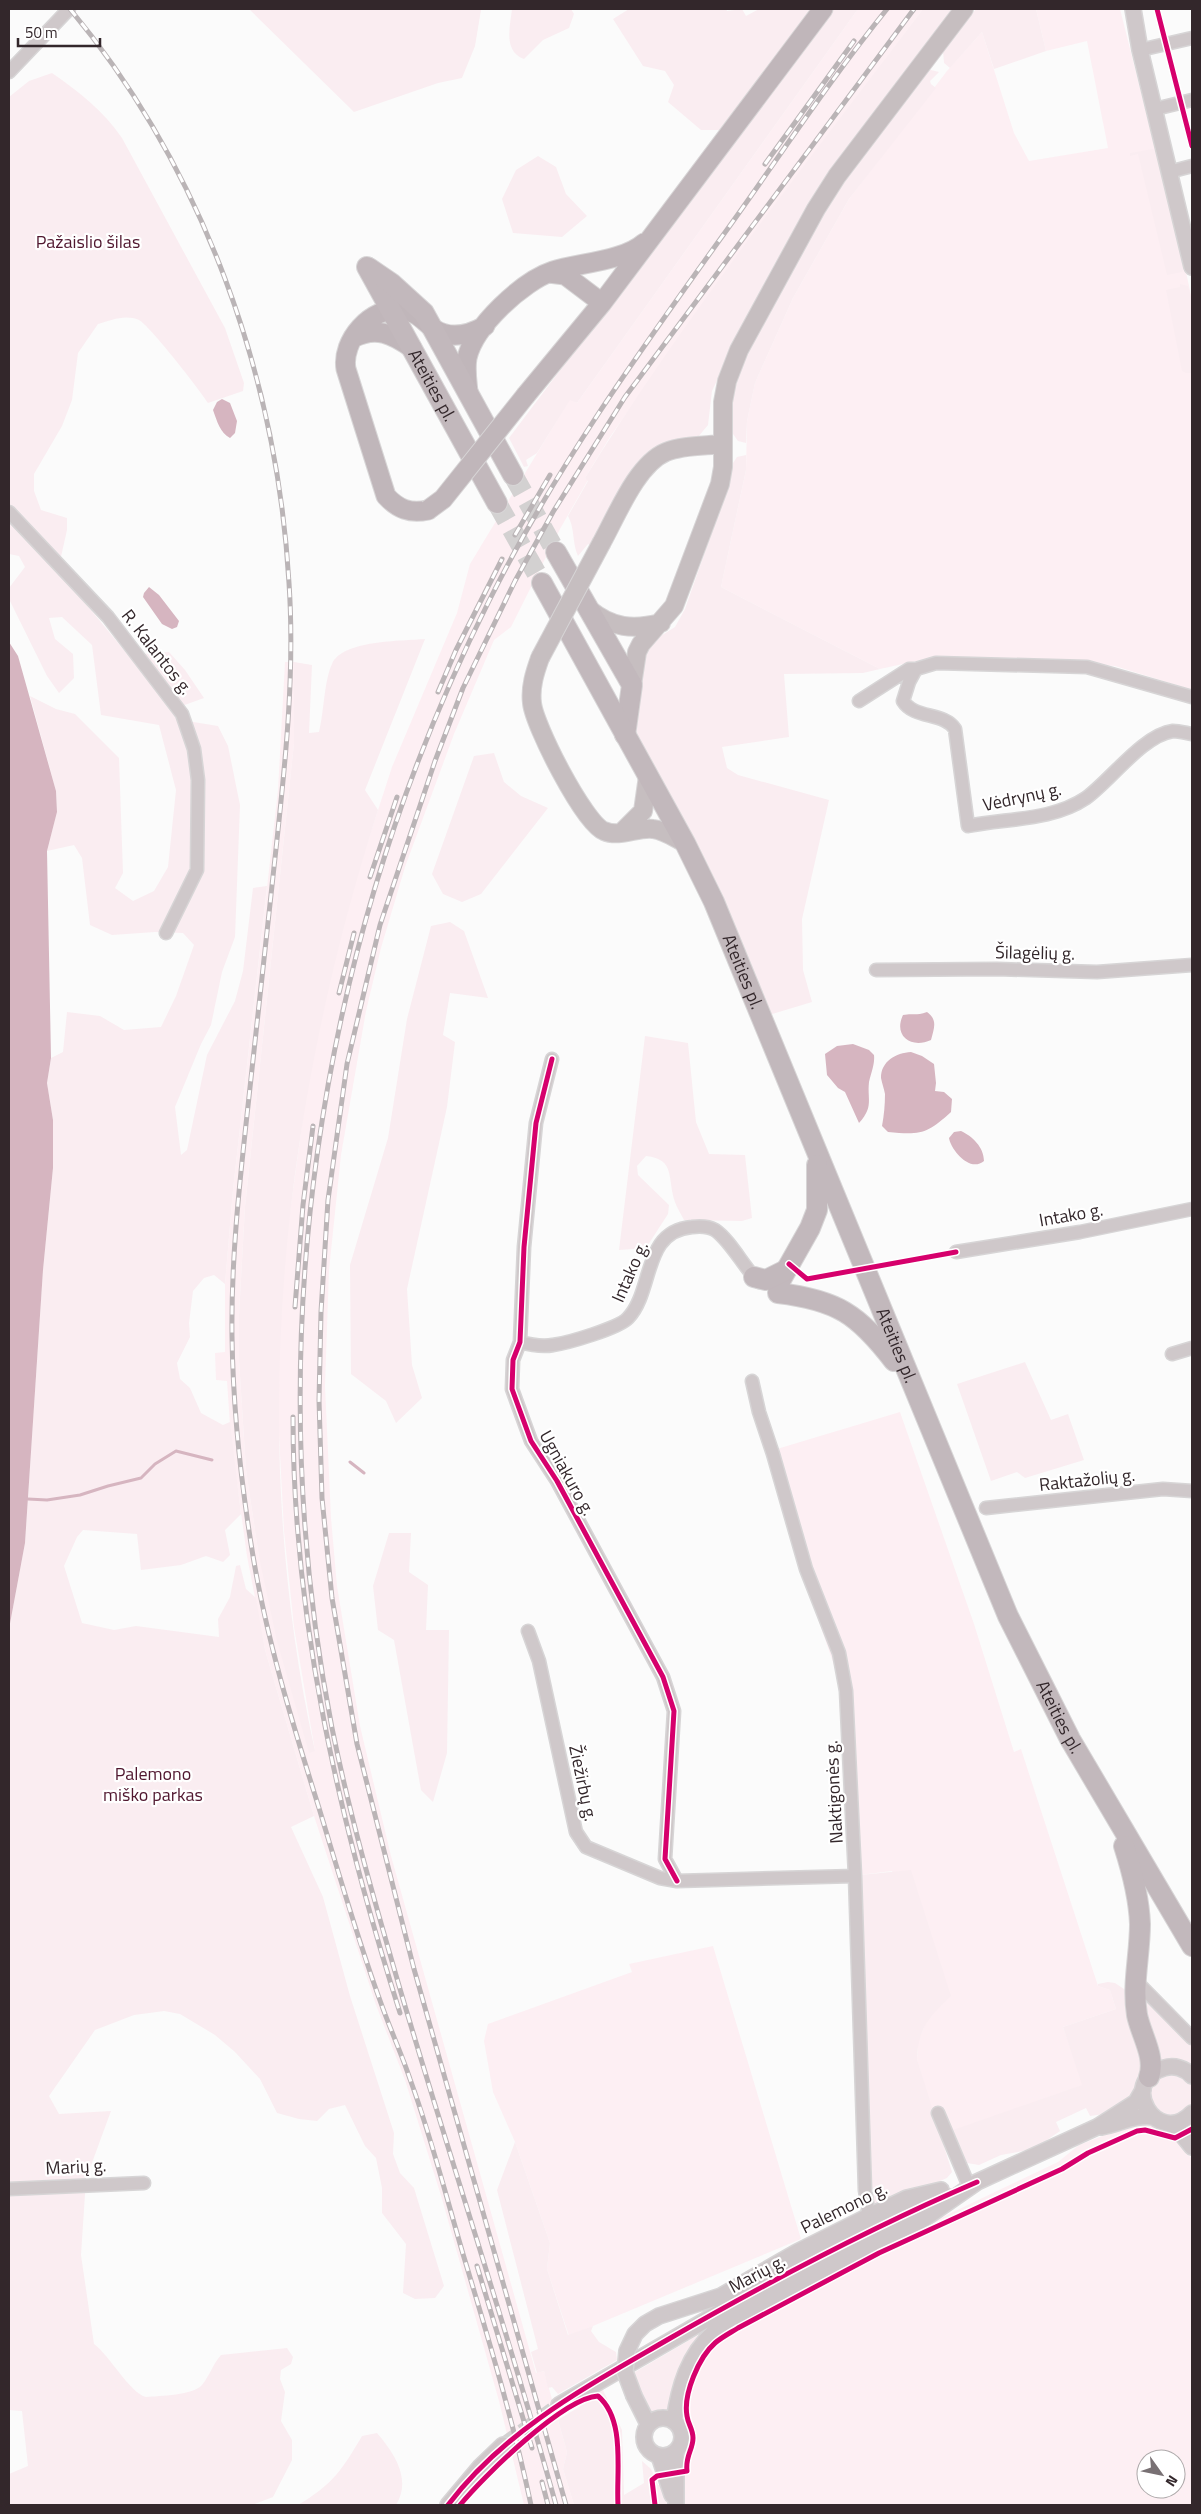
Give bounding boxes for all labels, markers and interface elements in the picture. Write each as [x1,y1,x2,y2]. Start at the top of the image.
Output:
scale bar [18,15,100,47]
text: 50 m [25,21,58,44]
park label: Pažaislio šilas [36,228,140,255]
street label: Ateities pl. [402,344,463,426]
street label: R. Kalantos g. [115,603,200,700]
street label: Vėdrynų g. [980,775,1064,818]
street label: Ateities pl. [716,930,771,1013]
street label: Šilagėlių g. [995,938,1075,967]
street label: Intako g. [1037,1196,1105,1233]
street label: Intako g. [604,1237,655,1307]
street label: Ateities pl. [869,1303,925,1387]
street label: Ugniakuro g. [533,1425,602,1520]
street label: Raktažolių g. [1038,1461,1136,1498]
street label: Ateities pl. [1030,1676,1090,1759]
street label: Naktigonės g. [817,1740,850,1844]
street label: Žiežirbų g. [562,1742,605,1823]
park label: Palemono miško parkas [103,1760,203,1808]
street label: Marių g. [45,2151,107,2182]
street label: Palemono g. [796,2175,892,2240]
street label: Marių g. [724,2247,790,2300]
north arrow [1136,2449,1186,2499]
text: N [1161,2472,1184,2491]

